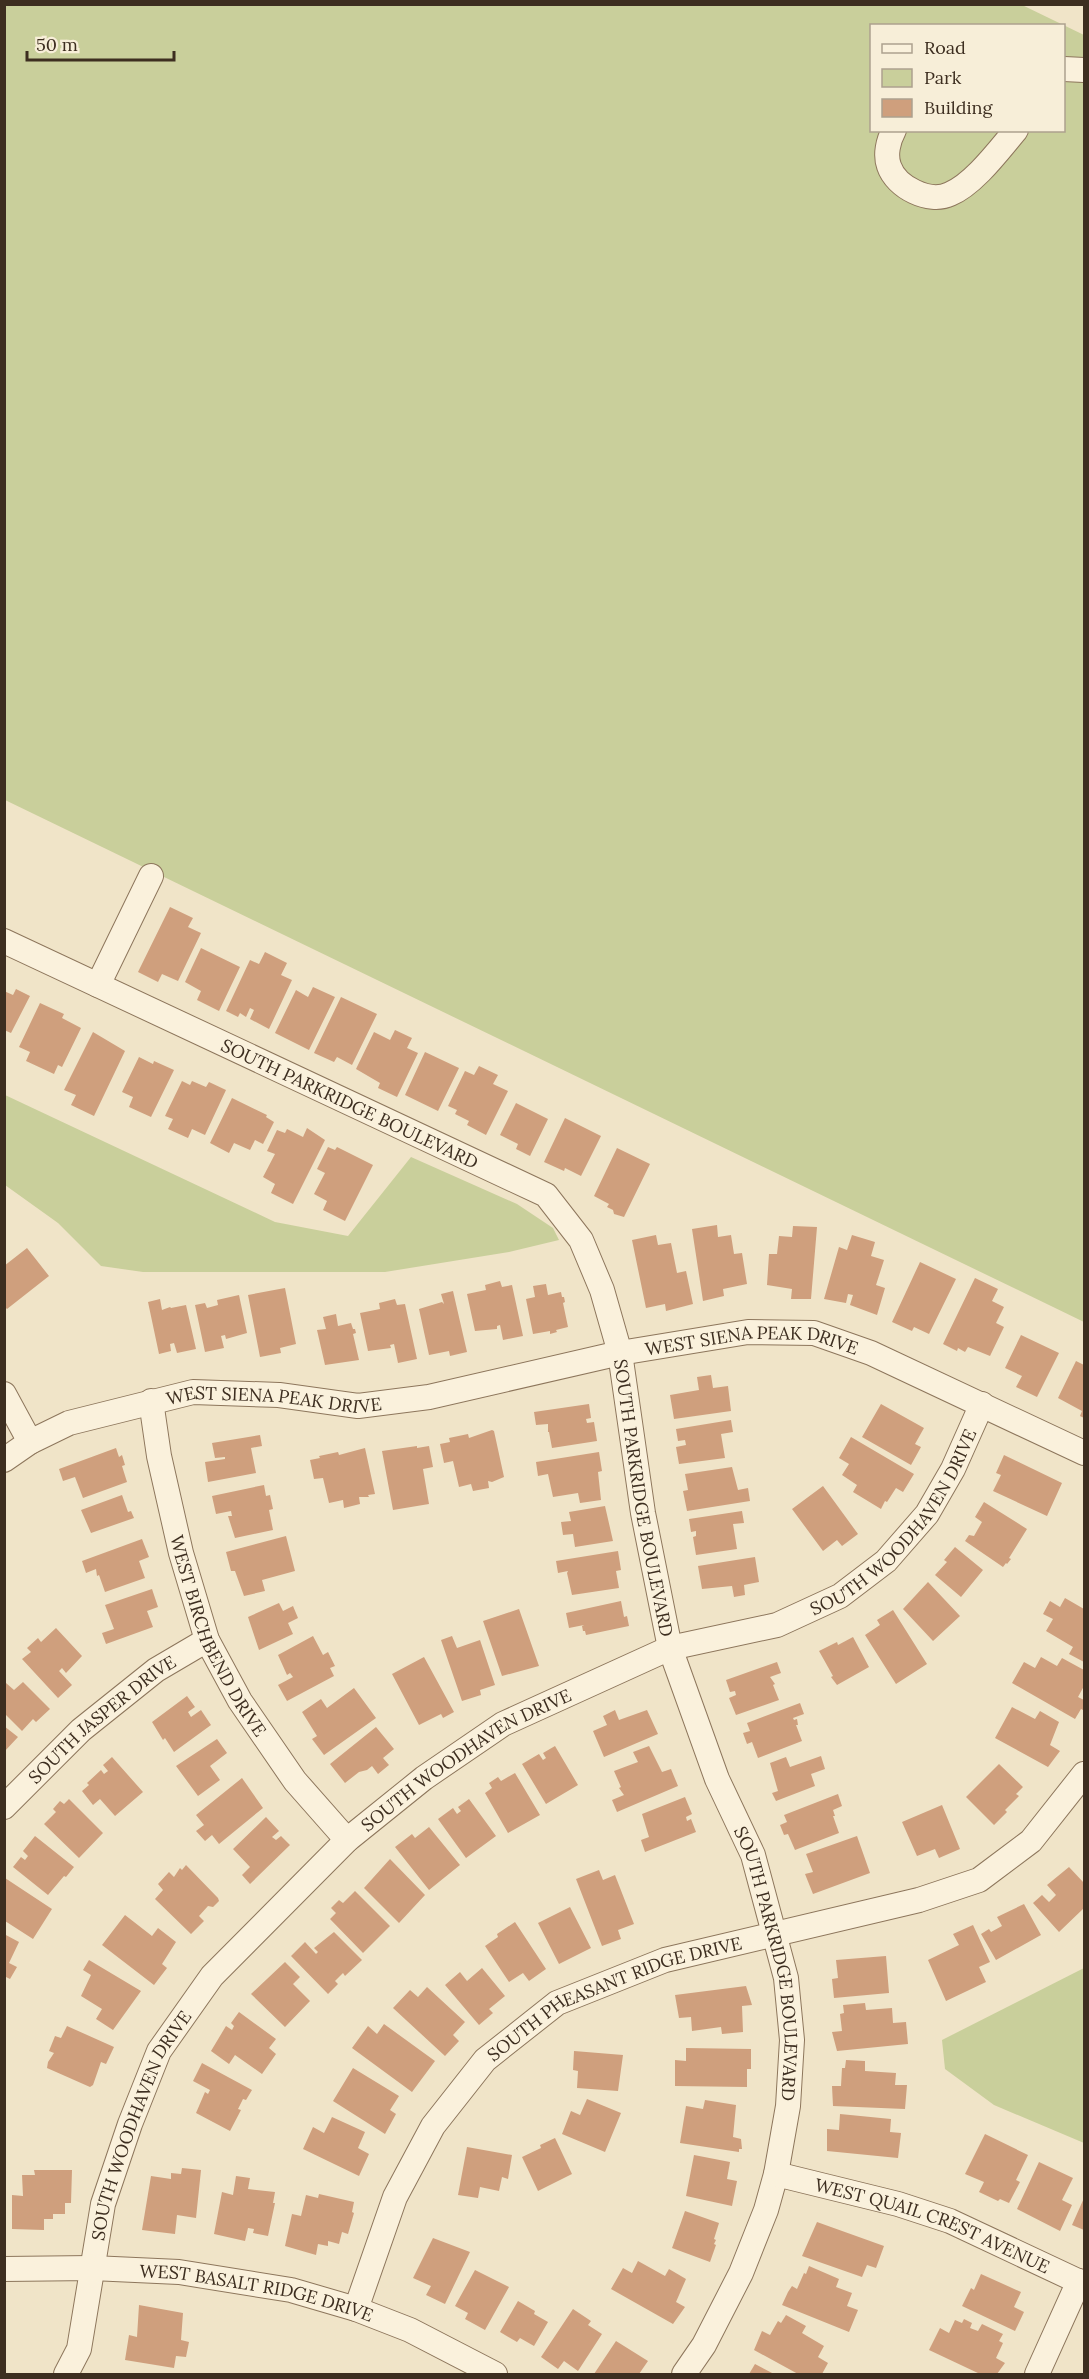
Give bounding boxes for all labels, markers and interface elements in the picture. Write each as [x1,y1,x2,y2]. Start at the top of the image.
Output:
scale bar [27,24,174,62]
legend [870,24,1065,132]
text: 50 m [36,33,78,56]
text: Road [924,36,966,59]
text: Park [924,66,962,89]
text: Building [924,96,994,119]
street label: SOUTH PARKRIDGE BOULEVARD [218,1033,482,1173]
street label: WEST SIENA PEAK DRIVE [643,1320,862,1360]
street label: SOUTH PARKRIDGE BOULEVARD [609,1357,679,1639]
street label: WEST SIENA PEAK DRIVE [164,1380,383,1417]
street label: SOUTH WOODHAVEN DRIVE [806,1425,981,1620]
street label: WEST BIRCHBEND DRIVE [166,1533,272,1740]
street label: SOUTH JASPER DRIVE [23,1650,180,1788]
street label: SOUTH WOODHAVEN DRIVE [356,1683,575,1836]
street label: SOUTH PARKRIDGE BOULEVARD [729,1822,804,2102]
street label: SOUTH PHEASANT RIDGE DRIVE [482,1931,744,2066]
street label: SOUTH WOODHAVEN DRIVE [86,2006,196,2242]
street label: WEST QUAIL CREST AVENUE [813,2172,1054,2278]
street label: WEST BASALT RIDGE DRIVE [139,2259,377,2326]

